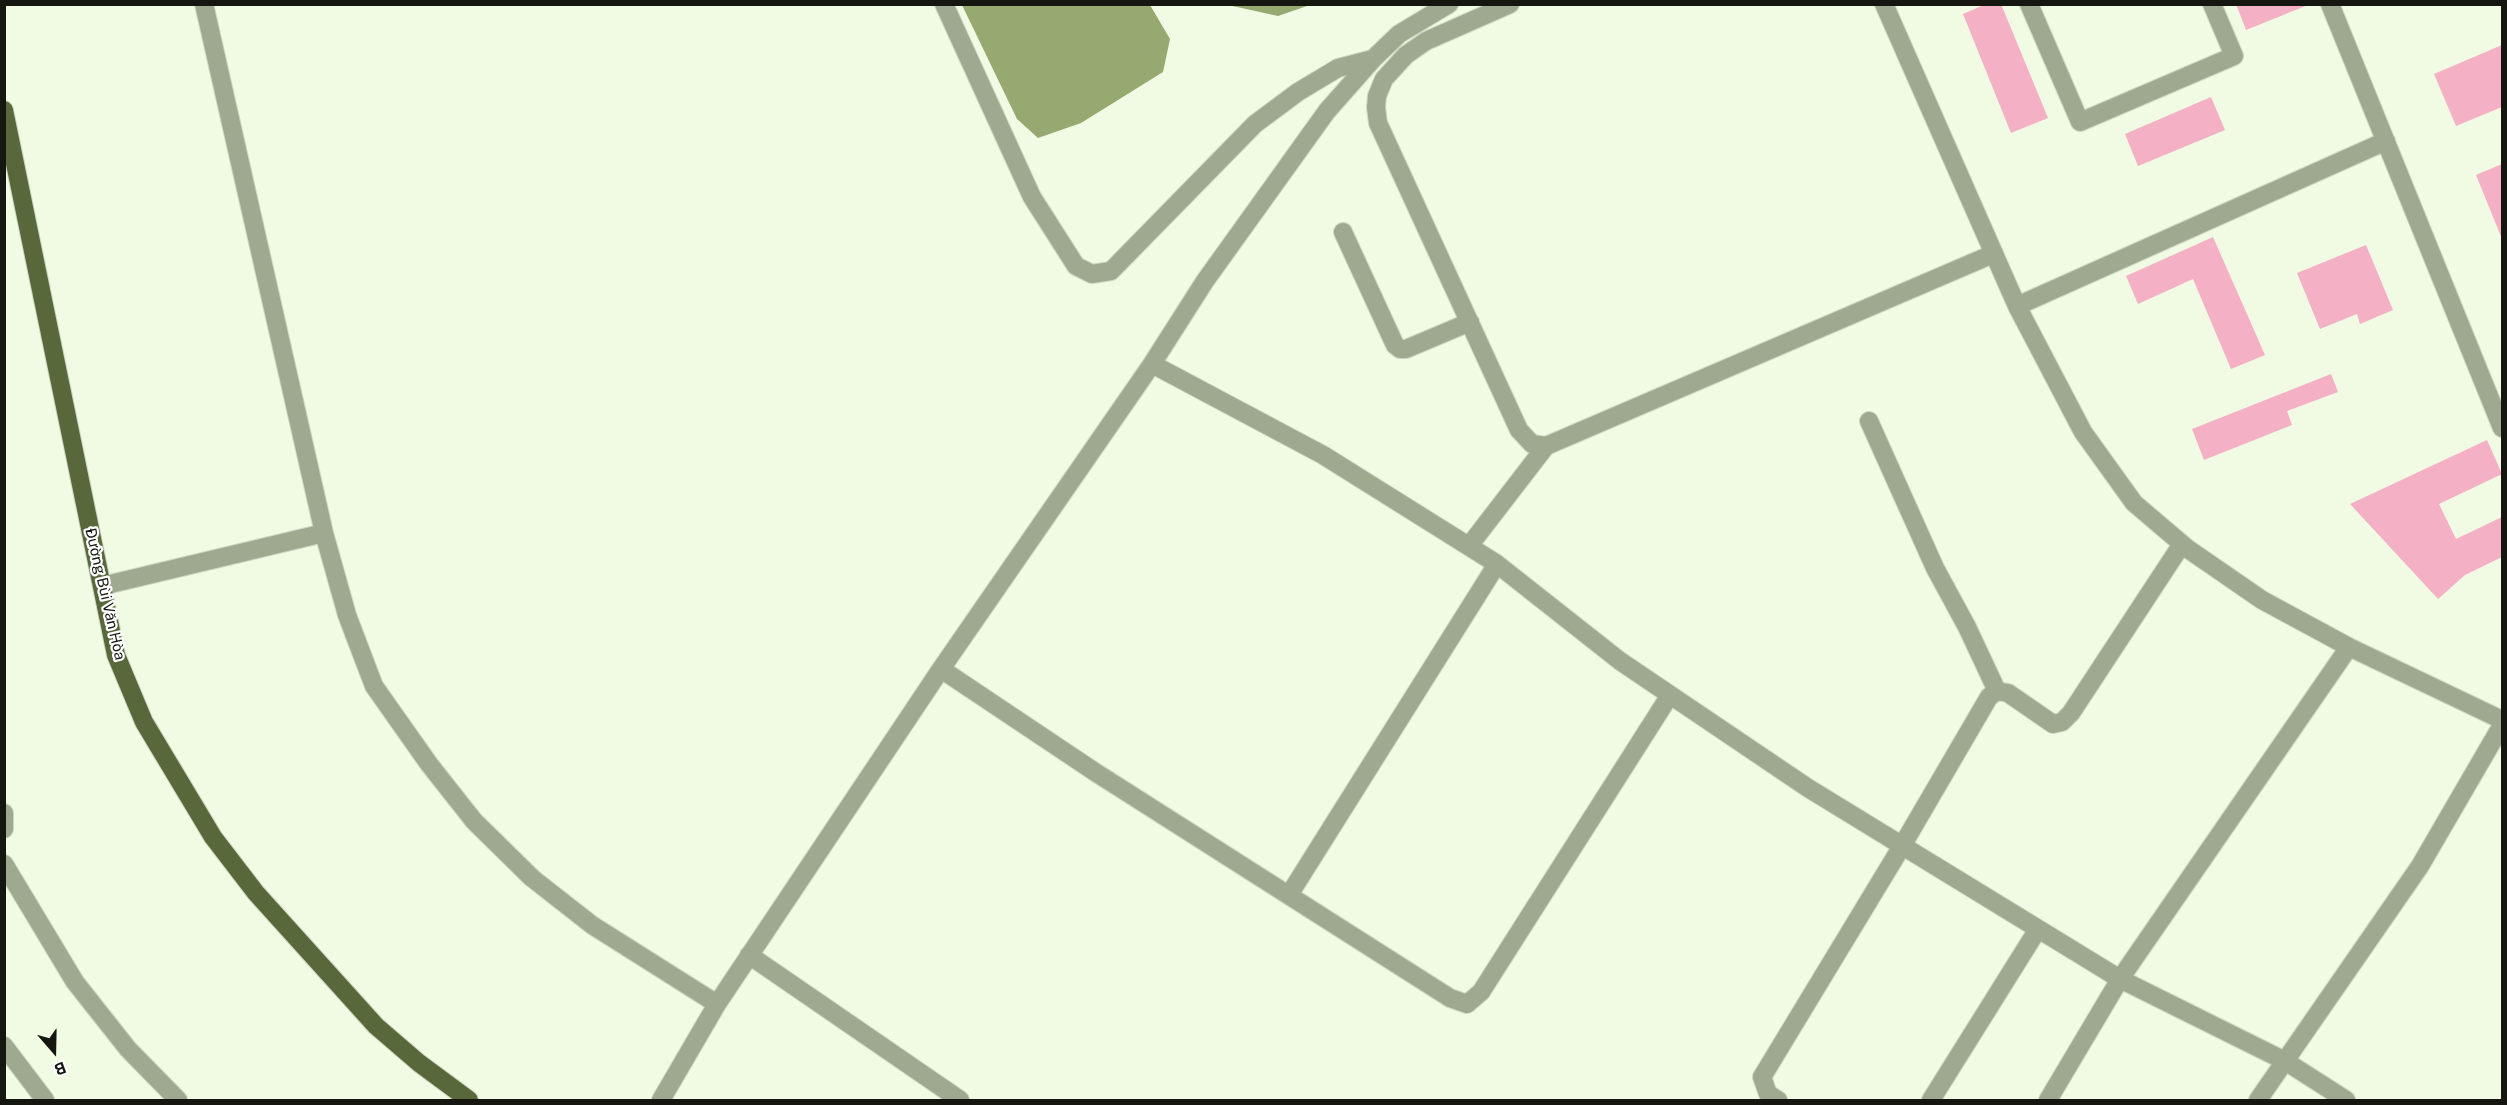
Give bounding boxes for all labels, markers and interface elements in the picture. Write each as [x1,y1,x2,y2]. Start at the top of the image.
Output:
street label: Đường Bùi Văn Hòa [81,526,129,662]
north arrow [24,1021,84,1081]
text: B [52,1058,69,1079]

